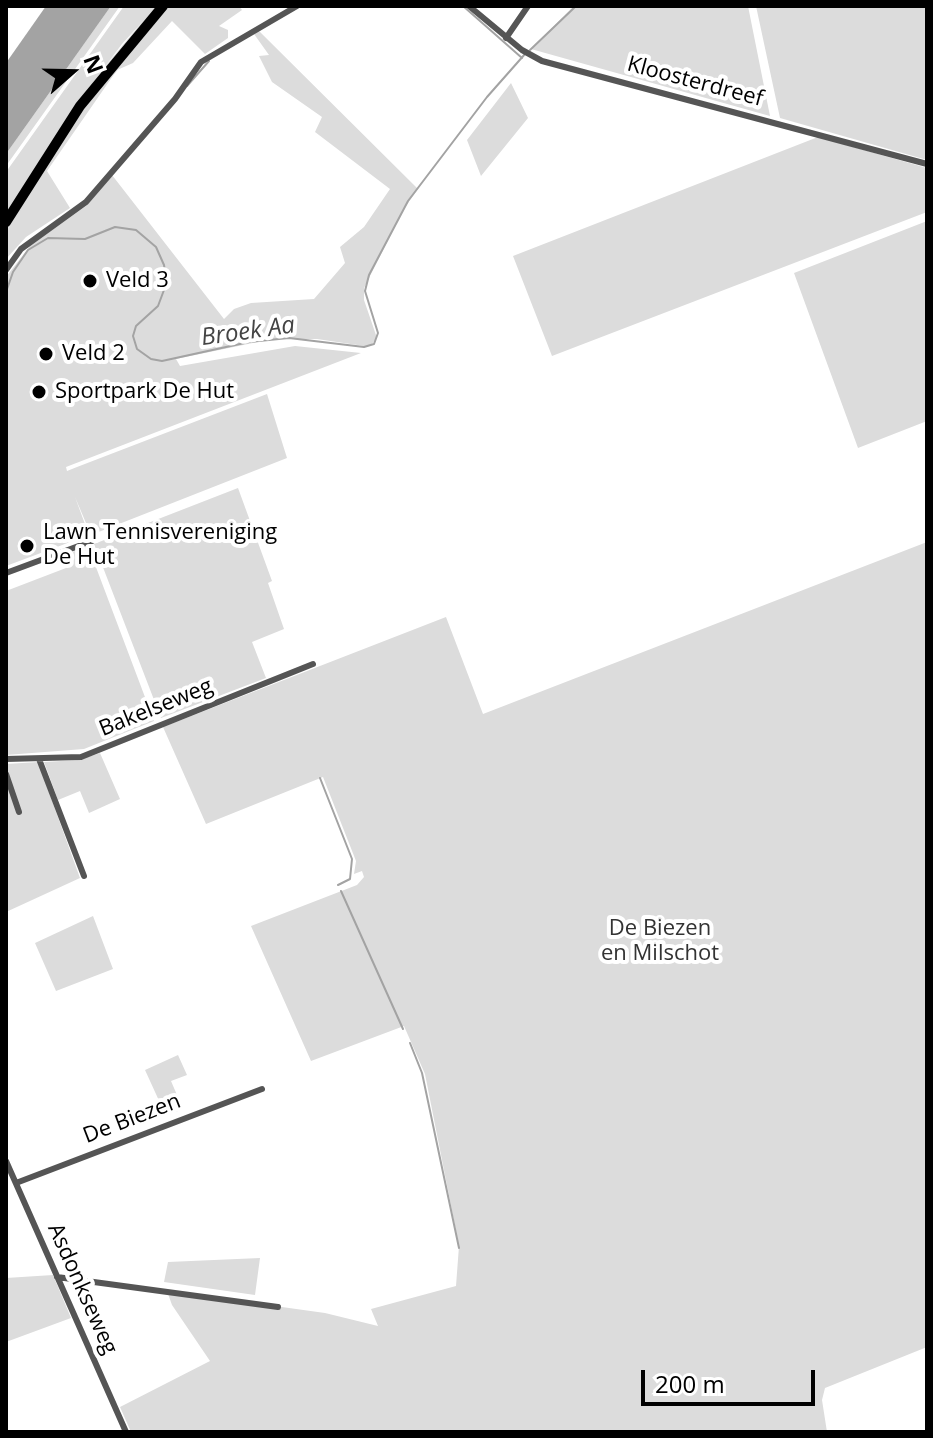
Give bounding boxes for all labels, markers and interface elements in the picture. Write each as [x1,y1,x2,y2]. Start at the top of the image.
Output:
north arrow [32,32,112,112]
text: N [77,50,112,77]
street label: Kloosterdreef [624,51,766,113]
place label: Veld 3 [106,268,169,294]
marker: Veld 3 [81,272,99,290]
water label: Broek Aa [199,311,297,353]
place label: Veld 2 [62,341,125,367]
marker: Veld 2 [37,345,55,363]
place label: Sportpark De Hut [55,379,234,405]
marker: Sportpark De Hut [30,383,48,401]
place label: Lawn Tennisvereniging De Hut [43,520,277,572]
marker: Lawn Tennisvereniging De Hut [18,537,36,555]
street label: Bakelseweg [95,673,217,743]
park label: De Biezen en Milschot [601,916,719,968]
street label: De Biezen [80,1088,184,1150]
street label: Asdonkseweg [41,1220,123,1358]
scale bar [645,1354,819,1404]
text: 200 m [655,1367,725,1400]

